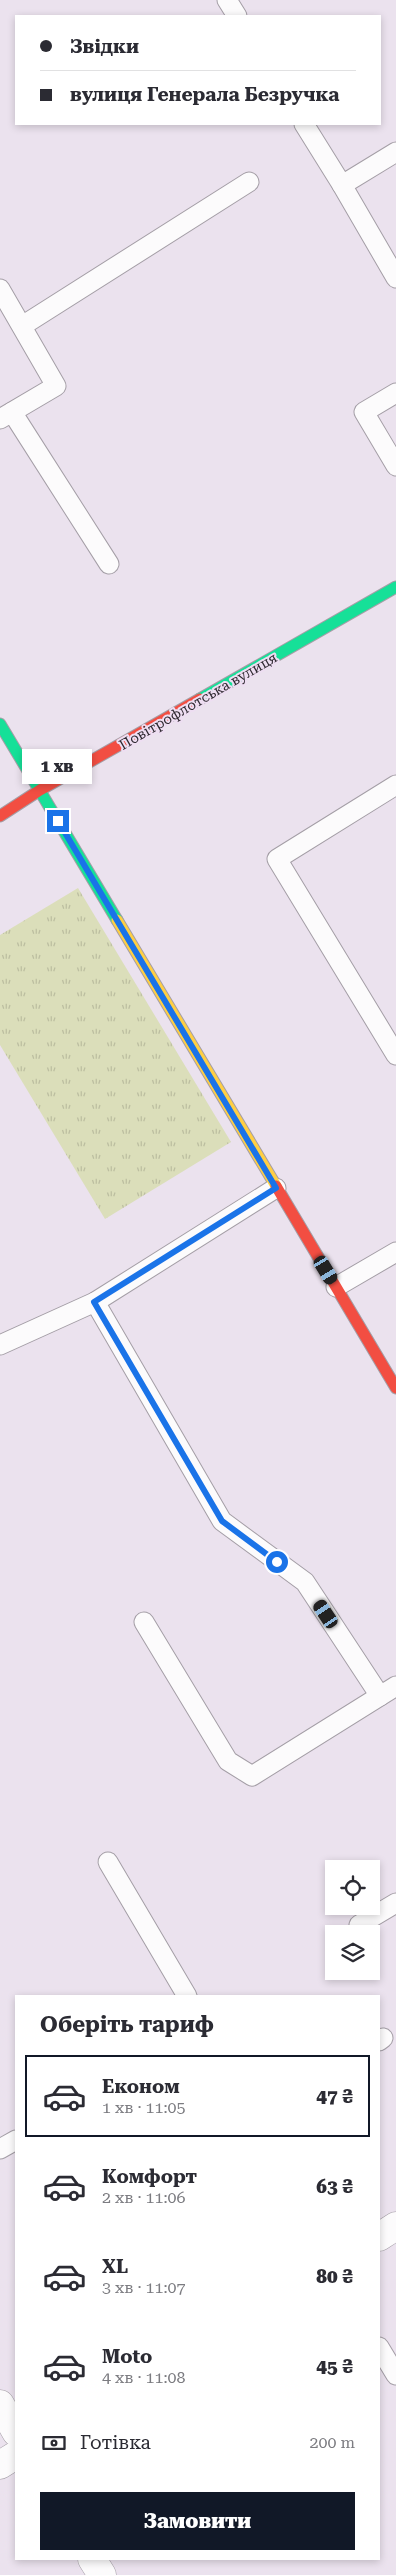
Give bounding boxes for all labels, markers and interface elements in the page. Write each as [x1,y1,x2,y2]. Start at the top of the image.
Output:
text: Звідки [70,35,139,58]
text: вулиця Генерала Безручка [70,83,340,106]
street label: Повітрофлотська вулиця [116,649,280,753]
callout: 1 хв [23,748,93,784]
text: 1 хв [41,757,73,776]
route end [47,810,69,832]
car [311,1253,340,1287]
route start [266,1551,288,1573]
car [311,1597,340,1631]
map controls [325,1860,380,1980]
button: locate [325,1860,380,1915]
button: layers [325,1925,380,1980]
text: Оберіть тариф [40,2012,214,2037]
icon: car [42,2074,87,2119]
text: Економ [102,2075,180,2098]
text: 47 ₴ [316,2085,353,2108]
text: 1 хв · 11:05 [102,2098,186,2117]
icon: car [42,2164,87,2209]
text: Комфорт [102,2165,197,2188]
text: 63 ₴ [316,2175,353,2198]
text: 2 хв · 11:06 [102,2188,186,2207]
icon: car [42,2254,87,2299]
text: XL [102,2255,128,2278]
text: 80 ₴ [316,2265,353,2288]
text: 3 хв · 11:07 [102,2278,186,2297]
icon: car [42,2344,87,2389]
text: Moto [102,2345,152,2368]
text: 45 ₴ [316,2355,353,2378]
text: 4 хв · 11:08 [102,2368,186,2387]
icon: cash [40,2429,68,2457]
text: Готівка [80,2431,151,2454]
text: 200 m [309,2433,355,2452]
button: Замовити [40,2492,355,2550]

